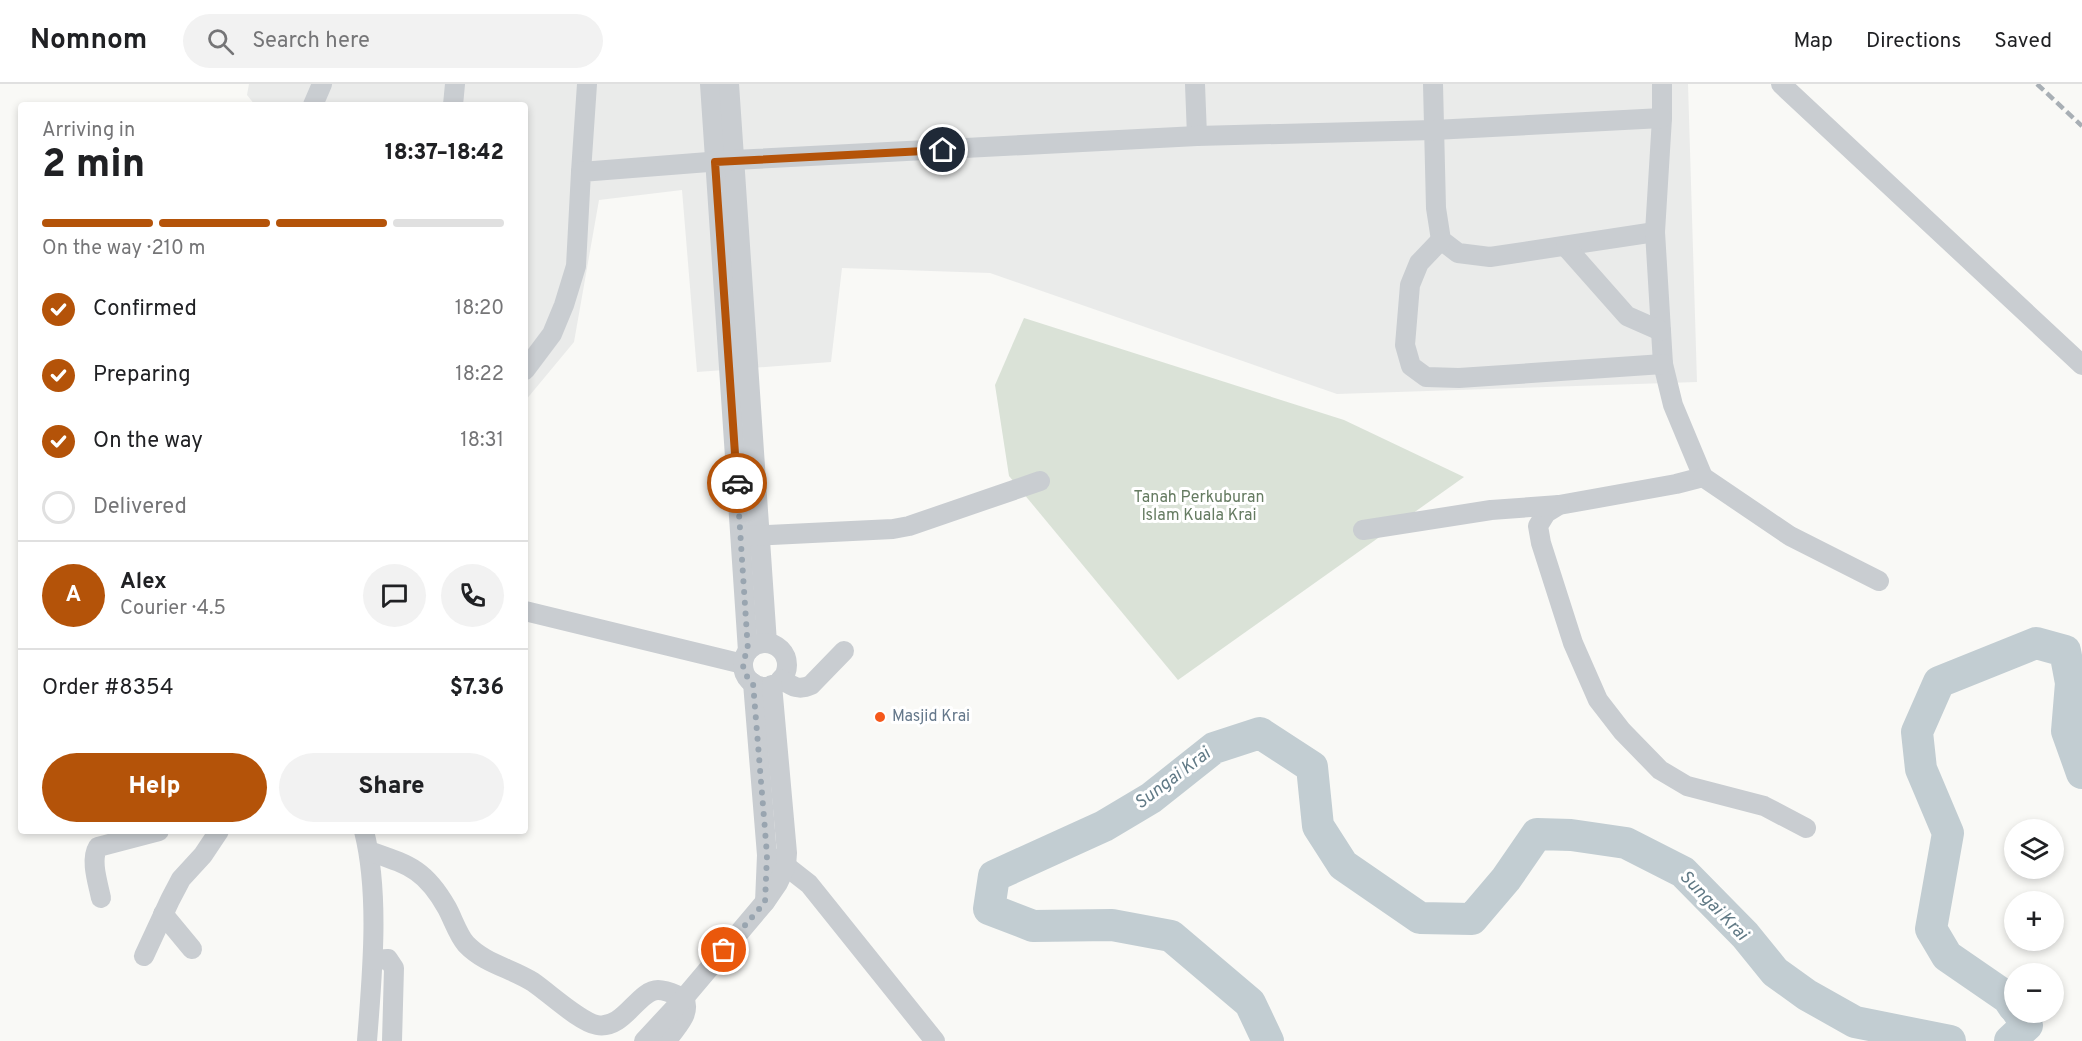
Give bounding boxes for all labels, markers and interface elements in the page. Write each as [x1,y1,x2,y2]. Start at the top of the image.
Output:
search box [183,14,603,68]
text: Nomnom [30,23,147,59]
icon: search [204,25,237,58]
text: Search here [252,28,370,55]
text: Map [1793,28,1833,55]
text: Directions [1866,28,1961,55]
text: Saved [1994,28,2052,55]
text: Arriving in [42,118,135,144]
pin [917,124,968,175]
icon: home [926,133,959,166]
text: 18:37–18:42 [385,140,504,167]
text: 2 min [42,142,145,191]
text: On the way · 210 m [42,236,206,262]
icon: check [42,293,75,326]
text: Confirmed [93,296,197,323]
text: 18:20 [455,296,504,322]
icon: check [42,359,75,392]
text: Preparing [93,362,191,389]
text: 18:22 [455,362,504,388]
icon: check [42,425,75,458]
text: On the way [93,428,203,455]
text: 18:31 [460,428,504,454]
courier [707,453,767,513]
icon: car [721,467,754,500]
park label: Tanah Perkuburan Islam Kuala Krai [1133,488,1265,526]
text: Delivered [93,494,187,521]
button: chat [363,564,426,627]
button: phone [441,564,504,627]
text: Alex [120,569,167,596]
text: A [66,582,81,609]
text: Courier · 4.5 [120,596,226,622]
text: Order #8354 [42,675,174,702]
text: $7.36 [450,675,504,702]
place label: Masjid Krai [892,707,970,727]
marker: Masjid Krai [873,710,887,724]
water label: Sungai Krai [1130,742,1217,815]
button: Help [42,753,267,822]
button: Share [279,753,504,822]
map controls [2004,819,2064,1023]
button: layers [2004,819,2064,879]
water label: Sungai Krai [1674,866,1753,947]
button: + [2004,891,2064,951]
pin [698,924,749,975]
icon: bag [707,933,740,966]
button: − [2004,963,2064,1023]

